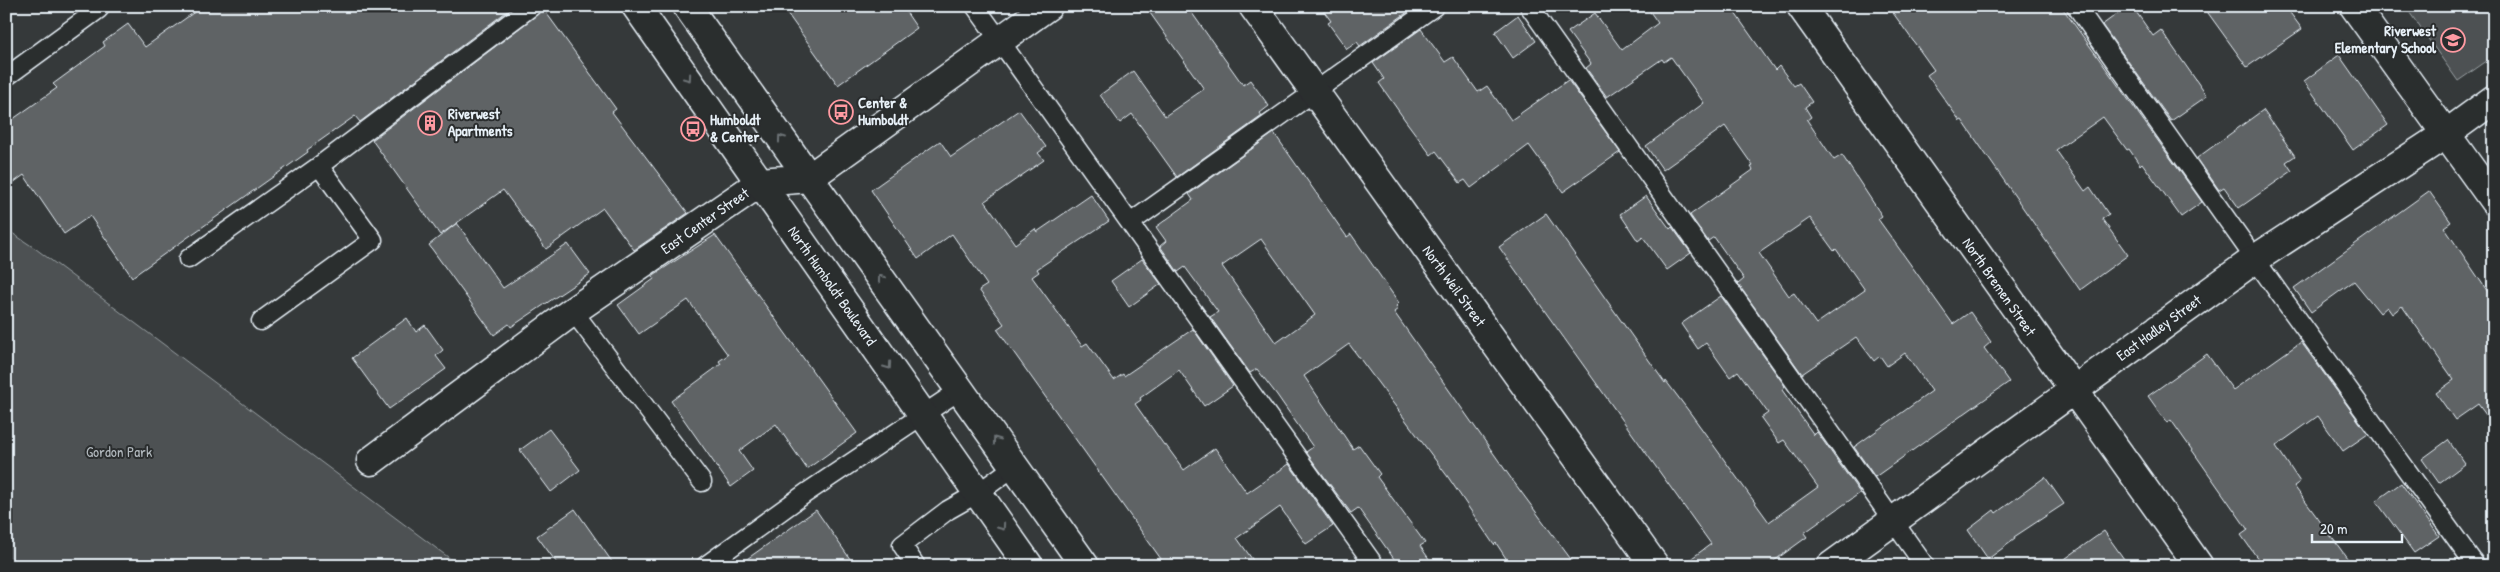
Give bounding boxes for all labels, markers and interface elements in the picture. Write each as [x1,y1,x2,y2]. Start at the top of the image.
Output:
place label: Riverwest Elementary School [2335,20,2437,59]
school or university icon: Riverwest Elementary School [2440,27,2466,53]
one-way arrow [682,72,691,82]
place label: Center & Humboldt [858,92,909,130]
bus stop icon: Center & Humboldt [828,99,854,125]
place label: Riverwest Apartments [448,103,513,142]
place label: Humboldt & Center [710,109,761,147]
building icon: Riverwest Apartments [417,110,443,136]
bus stop icon: Humboldt & Center [680,116,706,142]
one-way arrow [778,134,787,144]
street label: East Center Street [656,182,754,259]
street label: North Humboldt Boulevard [783,222,882,350]
street label: North Bremen Street [1958,233,2042,341]
street label: North Weil Street [1418,241,1491,331]
one-way arrow [878,274,887,284]
street label: East Hadley Street [2112,289,2206,366]
one-way arrow [882,360,891,370]
one-way arrow [994,437,1002,446]
park label: Gordon Park [86,441,152,462]
scale bar [2312,512,2402,544]
text: 20 m [2320,518,2347,539]
one-way arrow [996,521,1005,531]

